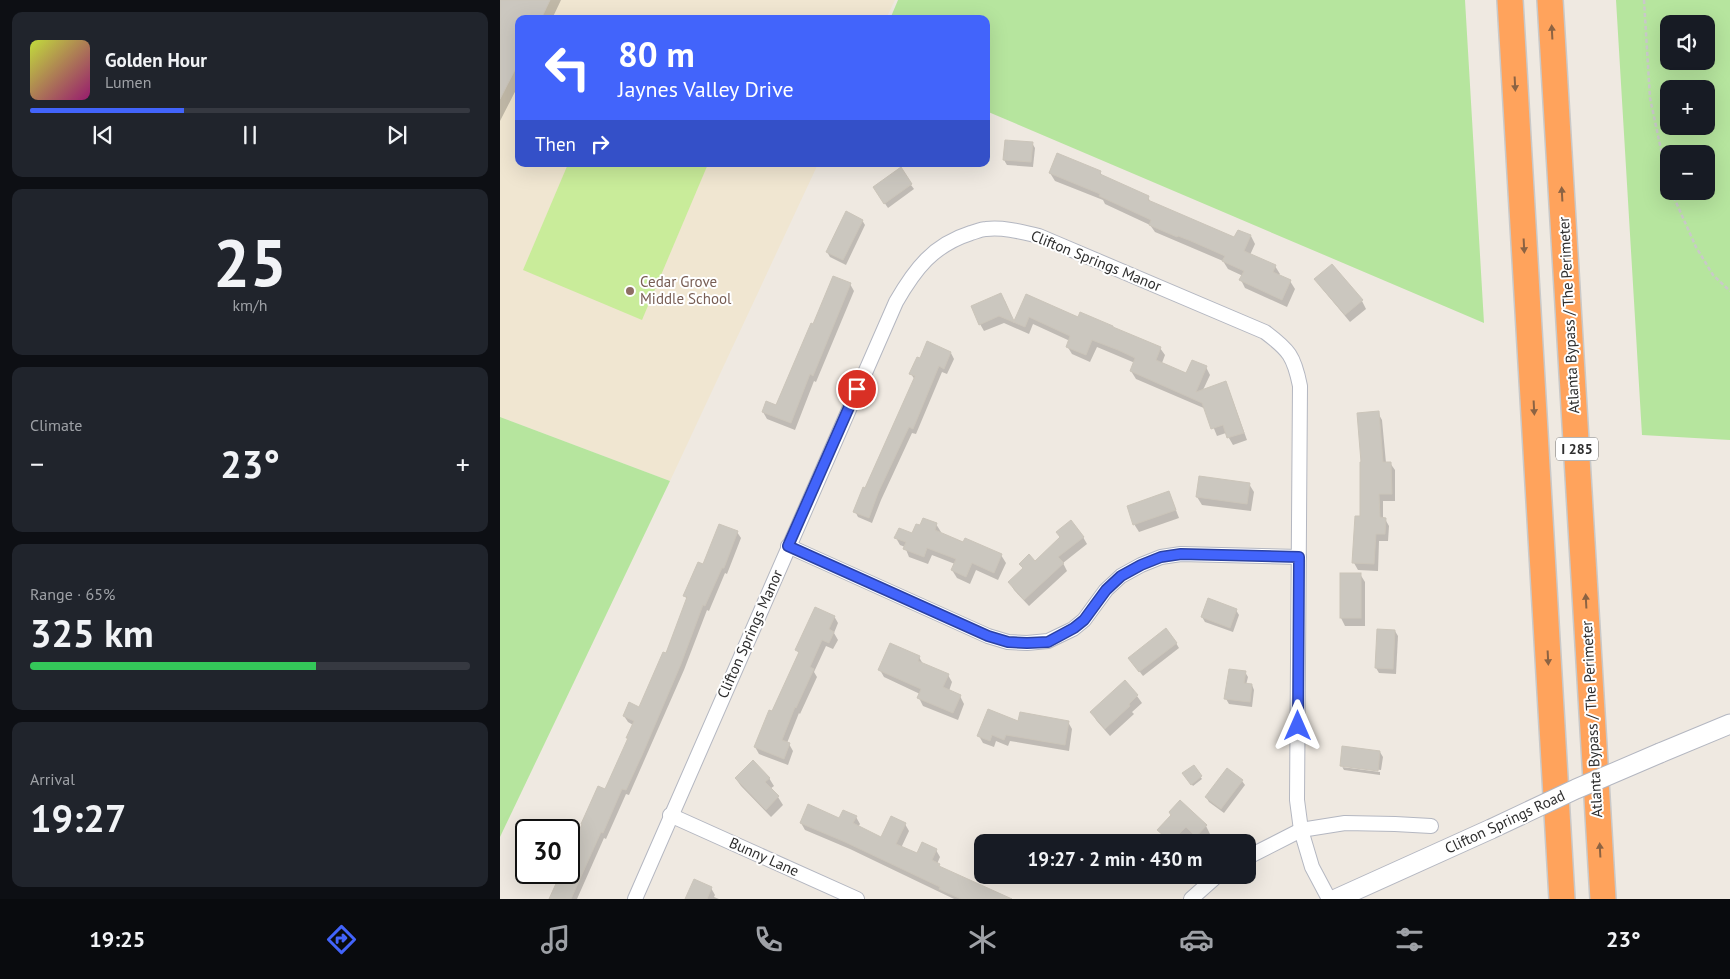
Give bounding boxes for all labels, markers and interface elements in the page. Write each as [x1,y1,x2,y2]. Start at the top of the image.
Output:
map controls [1660,15,1715,200]
button: sound [1660,15,1715,70]
one-way arrow [1547,23,1555,39]
text: 80 m [618,31,695,77]
icon: left [535,35,600,100]
text: Golden Hour [105,48,207,72]
text: Lumen [105,72,151,92]
text: Jaynes Valley Drive [618,75,794,103]
one-way arrow [1511,76,1519,92]
button: + [1660,80,1715,135]
icon: previous [89,121,117,149]
icon: pause [236,121,264,149]
icon: next [383,121,411,149]
icon: right [586,130,614,158]
text: Then [535,132,576,156]
button: − [1660,145,1715,200]
one-way arrow [1557,186,1565,202]
street label: Atlanta Bypass / The Perimeter [1554,216,1583,414]
text: 25 [213,220,287,304]
street label: Clifton Springs Manor [1028,226,1164,295]
one-way arrow [1521,238,1529,254]
place label: Cedar Grove Middle School [640,272,732,308]
marker: Cedar Grove Middle School [624,285,636,297]
text: km/h [232,295,268,315]
pin [836,368,878,410]
icon: arrive [843,375,871,403]
one-way arrow [1530,400,1538,416]
text: Climate [30,415,82,435]
road number: I 285 [1556,438,1598,460]
text: 23° [220,439,280,488]
text: − [30,445,44,482]
text: + [456,445,470,482]
street label: Clifton Springs Manor [713,566,787,701]
text: Range · 65% [30,584,115,604]
one-way arrow [1581,592,1589,608]
text: 325 km [30,608,154,657]
street label: Atlanta Bypass / The Perimeter [1577,620,1606,818]
one-way arrow [1545,650,1553,666]
position arrow [1271,699,1323,751]
text: Arrival [30,769,75,789]
street label: Clifton Springs Road [1442,785,1568,858]
text: 19:27 [30,793,126,842]
speed limit sign: 30 [515,819,580,884]
street label: Bunny Lane [726,833,802,880]
one-way arrow [1596,842,1604,858]
text: 19:27 · 2 min · 430 m [1028,847,1202,871]
icon: directions [324,922,359,957]
icon: music [538,922,573,957]
icon: phone [751,922,786,957]
icon: climate [965,922,1000,957]
icon: car [1179,922,1214,957]
icon: filters [1392,922,1427,957]
text: 19:25 [89,925,145,953]
text: 23° [1606,925,1641,953]

